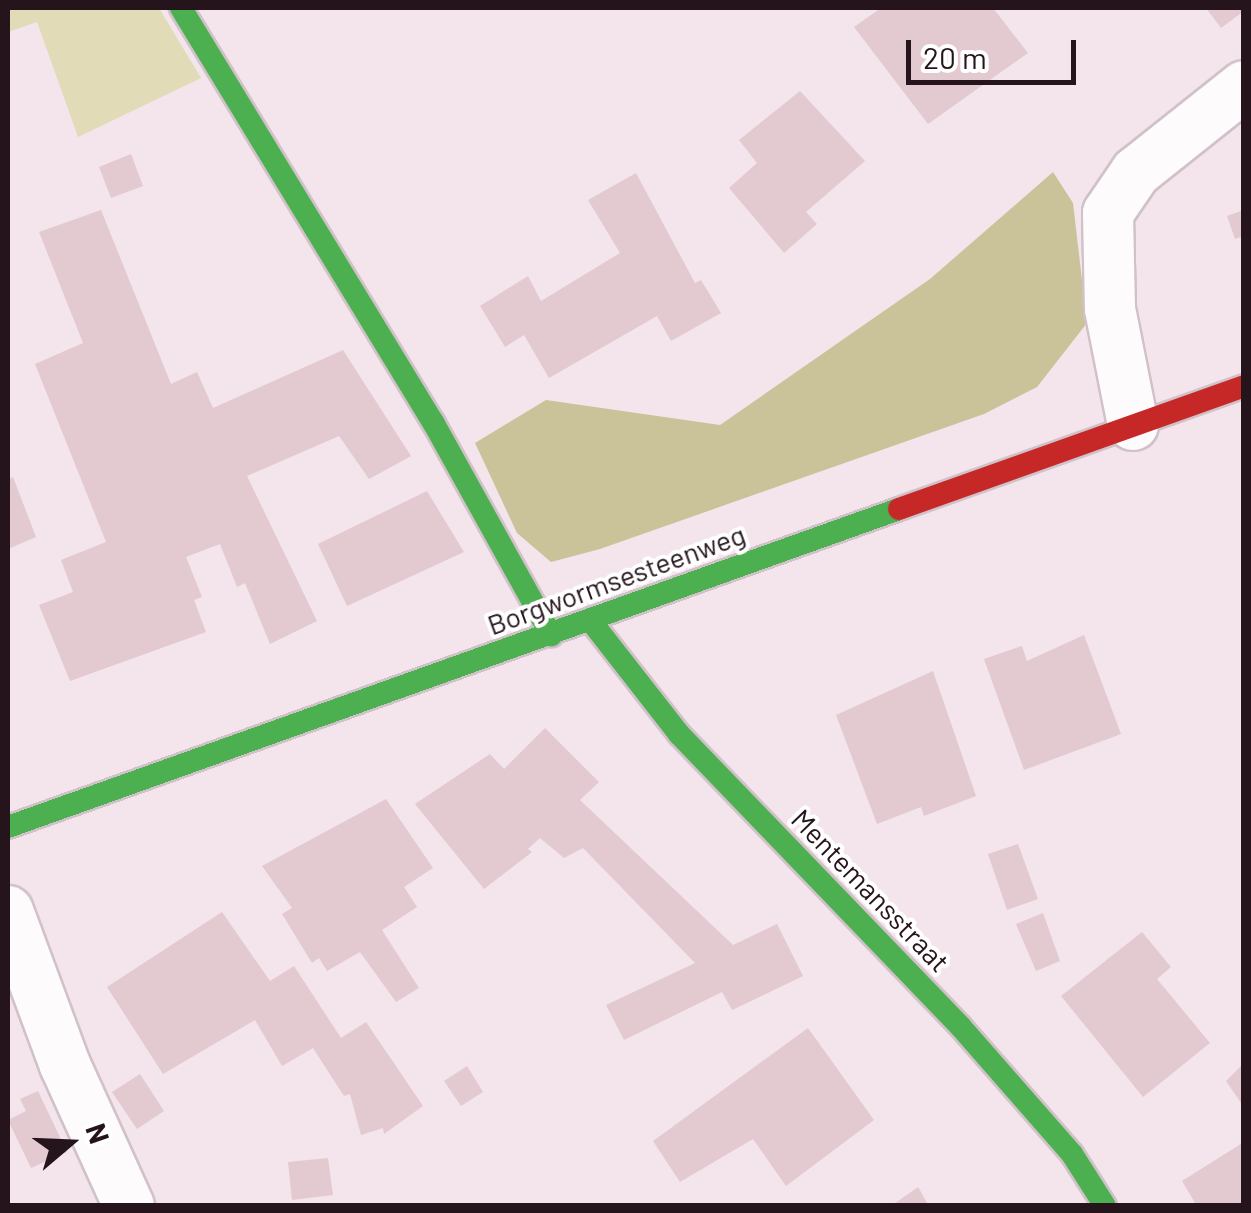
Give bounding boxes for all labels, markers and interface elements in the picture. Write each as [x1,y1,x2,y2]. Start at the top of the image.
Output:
scale bar [911,20,1081,82]
text: 20 m [923,39,987,75]
street label: Borgwormsesteenweg [483,517,749,641]
street label: Mentemansstraat [785,802,957,978]
north arrow [20,1093,120,1193]
text: N [79,1119,117,1148]

